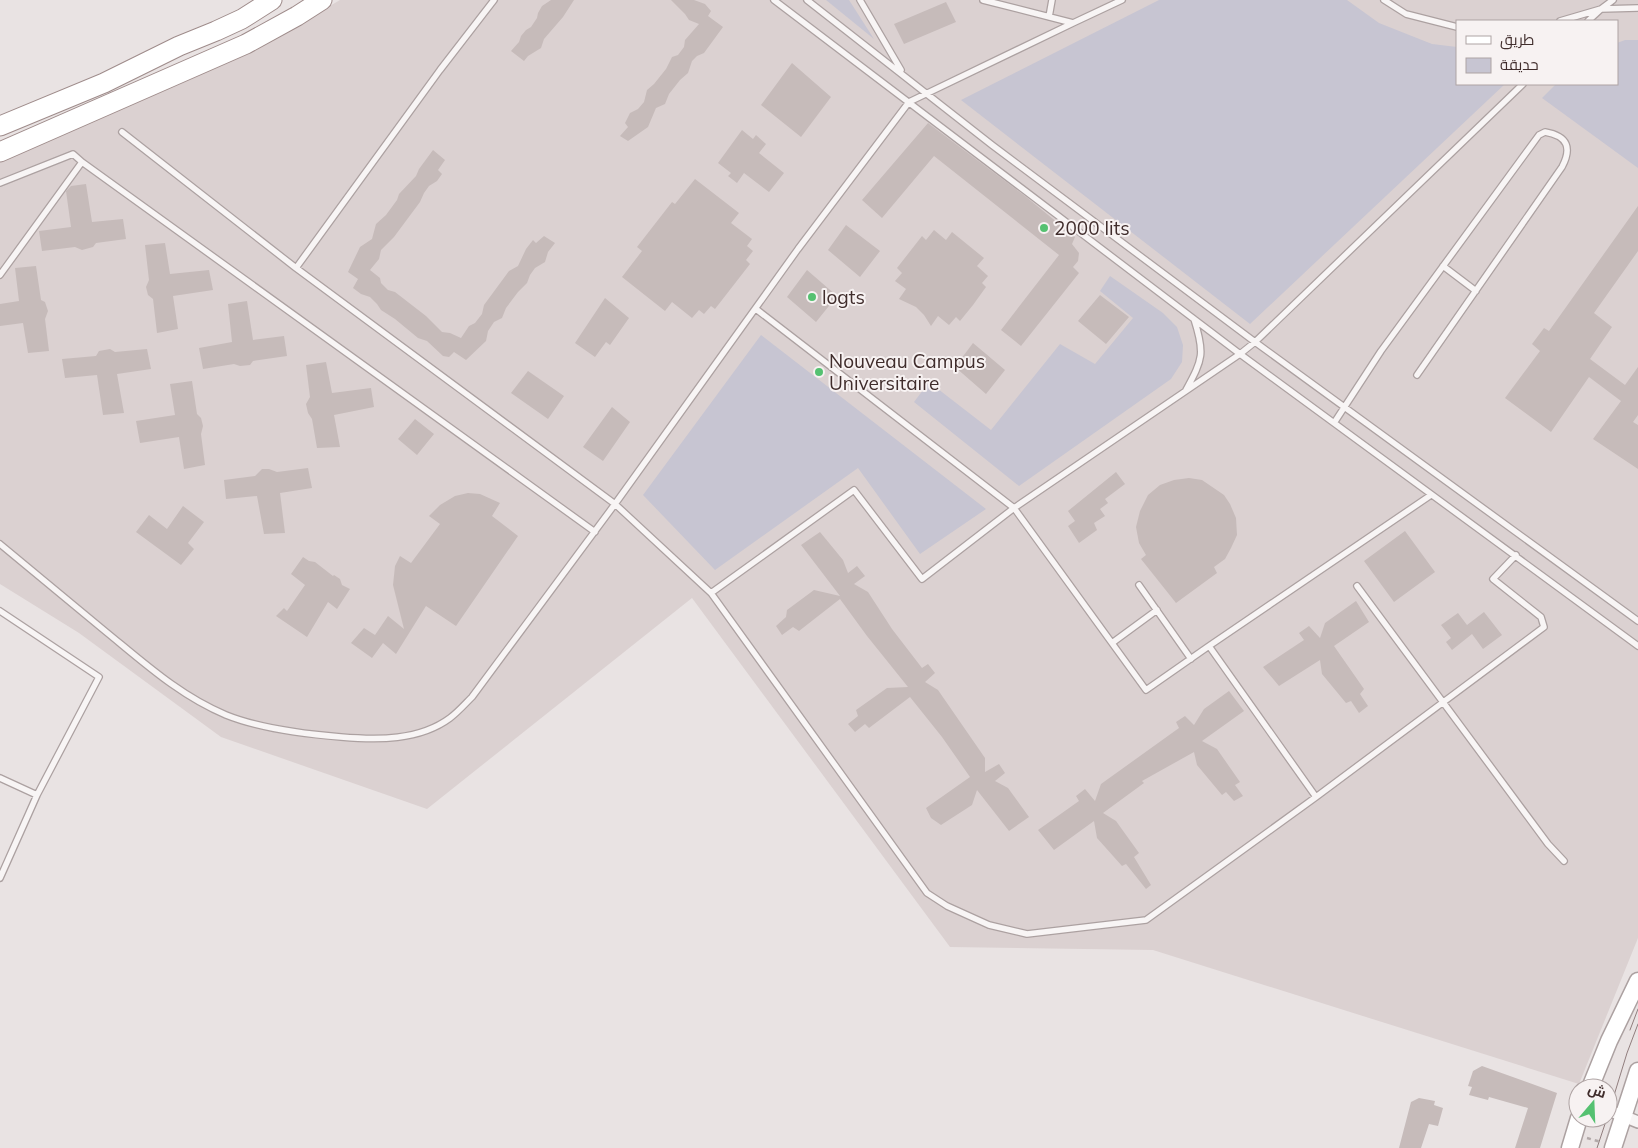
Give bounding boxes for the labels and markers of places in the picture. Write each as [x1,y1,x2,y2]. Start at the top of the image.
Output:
place label: 2000 lits [1054,216,1130,240]
marker: 2000 lits [1038,222,1050,234]
place label: logts [822,285,865,309]
marker: logts [806,291,818,303]
place label: Nouveau Campus Universitaire [829,349,985,395]
marker: Nouveau Campus Universitaire [813,366,825,378]

